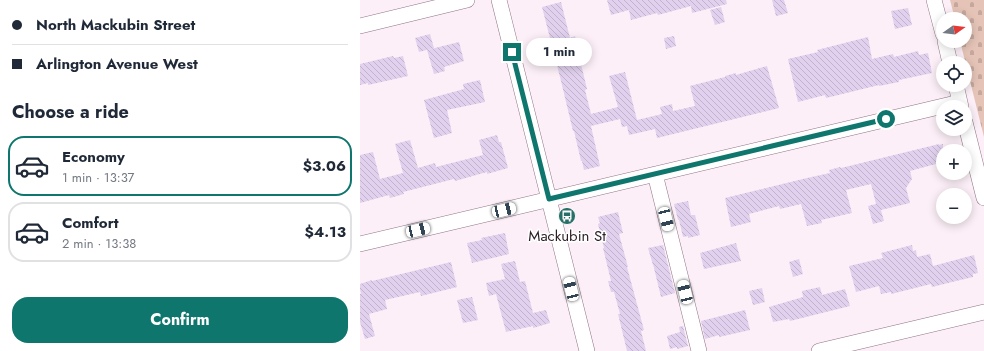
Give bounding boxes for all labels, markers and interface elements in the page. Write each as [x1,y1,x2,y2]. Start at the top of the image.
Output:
north arrow [936,12,972,48]
map controls [936,12,972,224]
text: North Mackubin Street [36,14,195,36]
callout: 1 min [526,38,592,66]
text: 1 min [543,42,575,61]
route end [503,43,521,61]
text: Arlington Avenue West [36,53,198,75]
button: locate [936,56,972,92]
text: Choose a ride [12,99,129,125]
button: layers [936,100,972,136]
route start [877,110,895,128]
button: + [936,144,972,180]
text: Economy [62,146,125,168]
icon: car [14,148,50,184]
text: $3.06 [303,155,346,177]
text: 1 min · 13:37 [62,168,134,187]
button: − [936,188,972,224]
car [491,201,517,219]
bus stop icon: Mackubin St [557,206,577,226]
car [657,206,675,232]
text: Comfort [62,212,119,234]
icon: car [14,214,50,250]
text: $4.13 [304,221,346,243]
car [405,221,431,239]
place label: Mackubin St [528,225,606,247]
text: 2 min · 13:38 [62,234,136,253]
car [562,276,580,302]
car [676,279,694,305]
button: Confirm [12,297,348,343]

